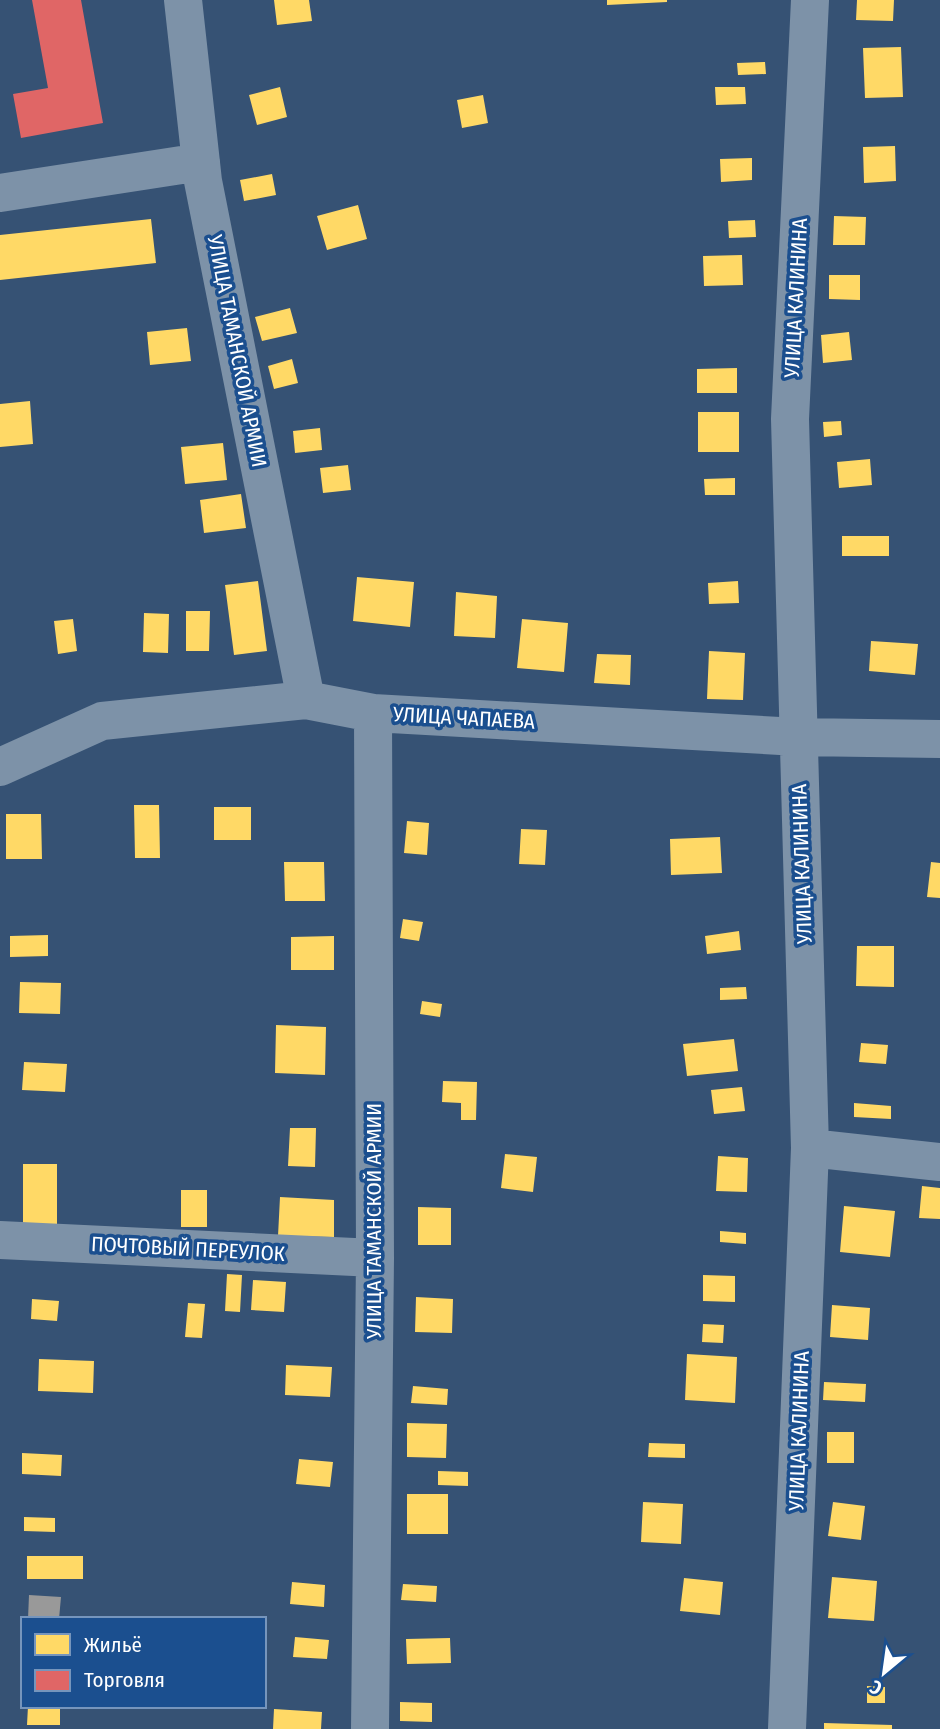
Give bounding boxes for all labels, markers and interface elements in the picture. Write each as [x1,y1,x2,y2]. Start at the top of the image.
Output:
street label: УЛИЦА КАЛИНИНА [779,217,813,380]
street label: УЛИЦА ТАМАНСКОЙ АРМИИ [202,232,272,469]
street label: УЛИЦА ЧАПАЕВА [391,701,536,735]
street label: УЛИЦА КАЛИНИНА [786,784,818,945]
street label: УЛИЦА ТАМАНСКОЙ АРМИИ [361,1103,387,1340]
street label: ПОЧТОВЫЙ ПЕРЕУЛОК [90,1231,286,1267]
street label: УЛИЦА КАЛИНИНА [783,1351,815,1512]
legend [21,1617,266,1708]
text: Жильё [84,1632,142,1658]
north arrow [849,1638,919,1708]
text: Торговля [84,1667,165,1693]
text: С [866,1675,886,1700]

